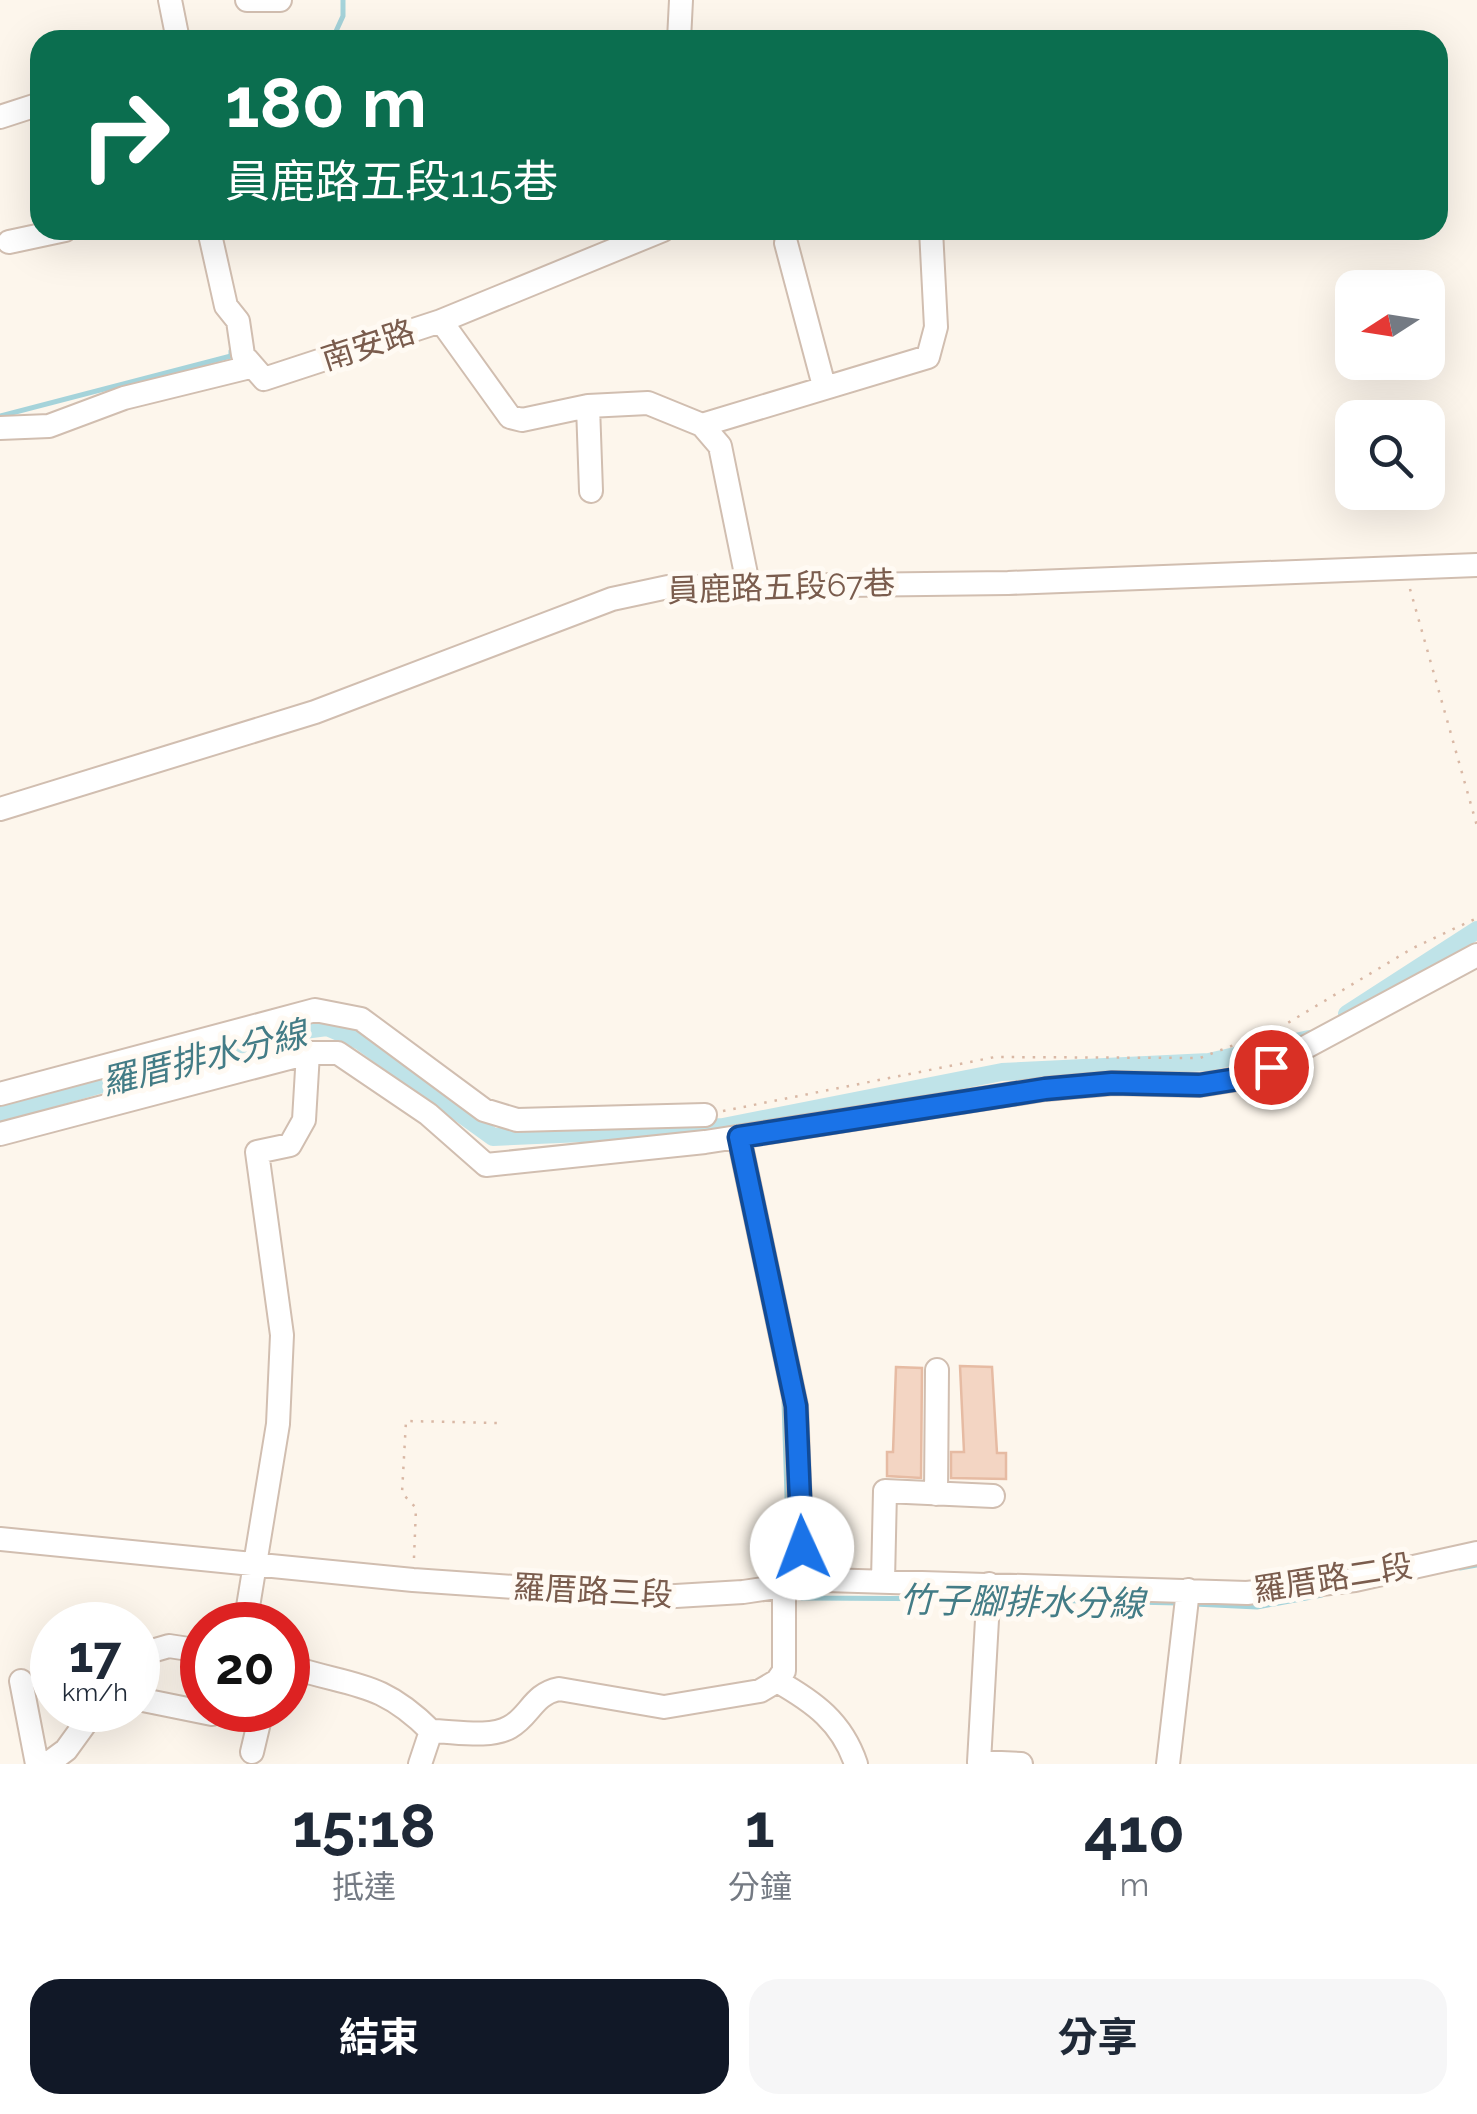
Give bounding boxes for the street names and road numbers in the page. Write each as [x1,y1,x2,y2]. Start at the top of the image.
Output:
street label: 南安路 [316,312,419,377]
street label: 員鹿路五段67巷 [666,564,896,609]
street label: 羅厝路二段 [1251,1547,1415,1608]
street label: 羅厝路三段 [512,1568,674,1613]

